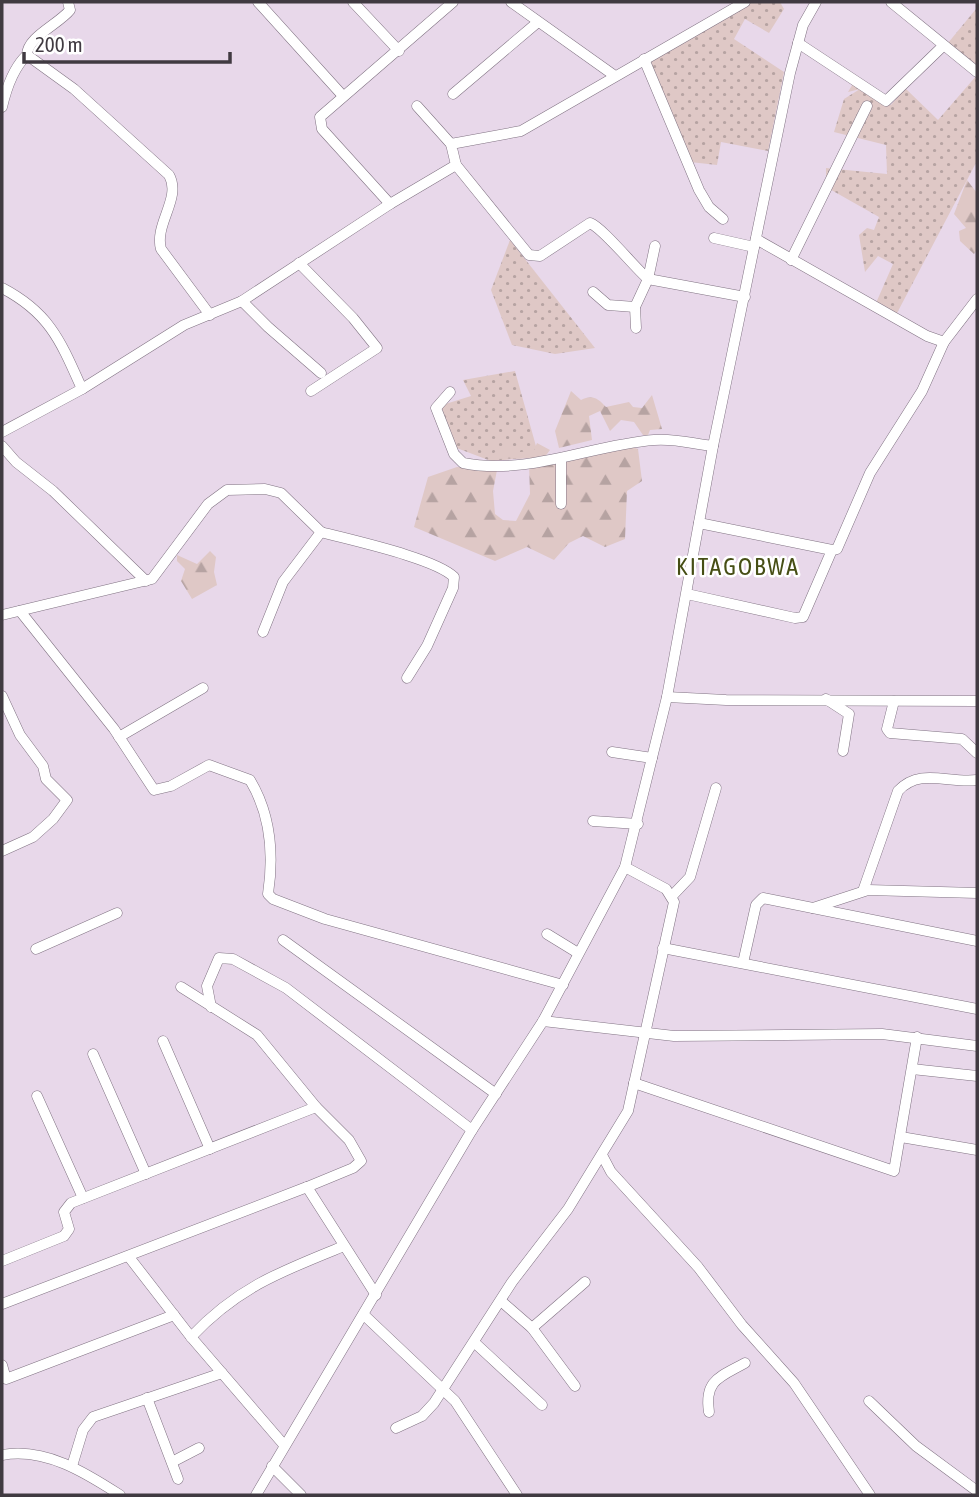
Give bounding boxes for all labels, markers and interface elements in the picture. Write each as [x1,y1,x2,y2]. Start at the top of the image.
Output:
scale bar [24,21,231,65]
text: 200 m [35,32,83,56]
district label: KITAGOBWA [676,553,800,580]

